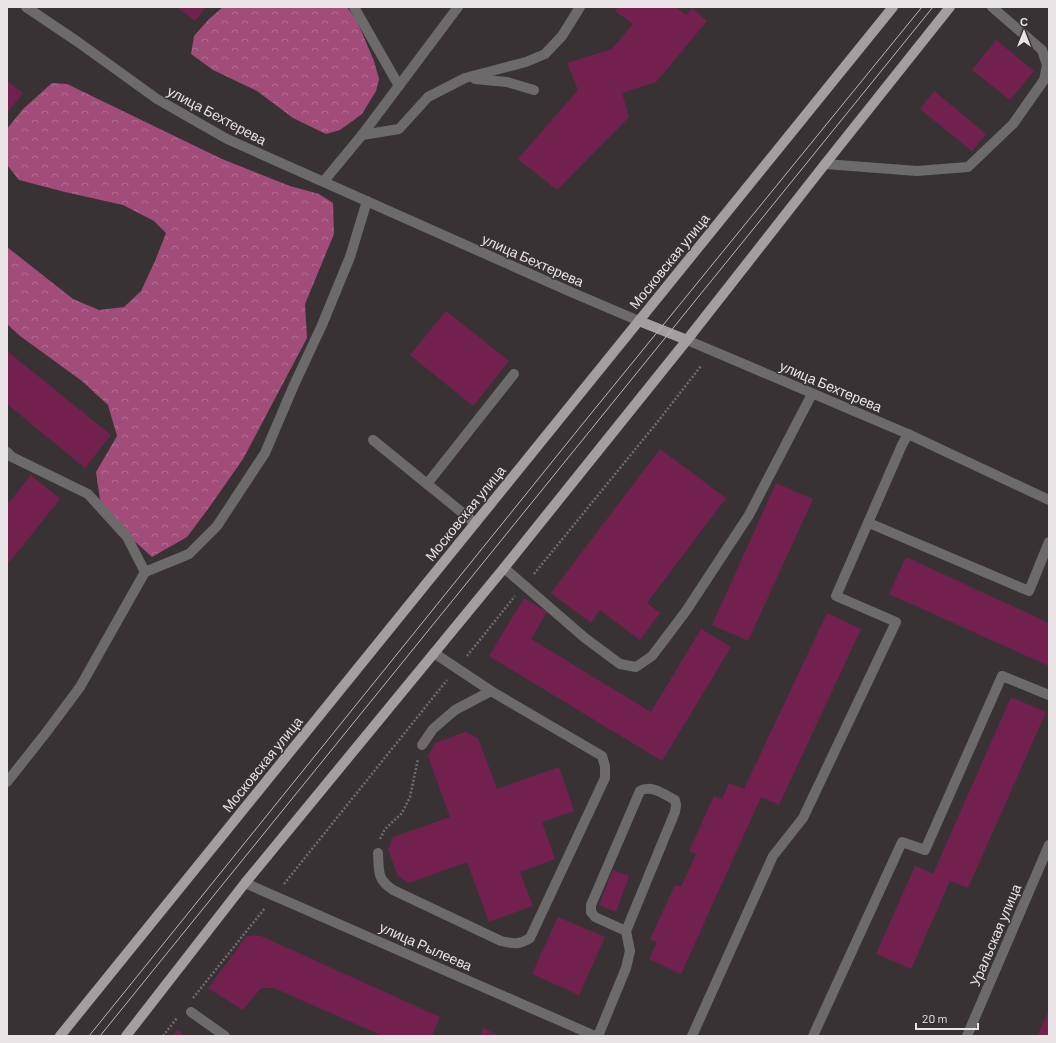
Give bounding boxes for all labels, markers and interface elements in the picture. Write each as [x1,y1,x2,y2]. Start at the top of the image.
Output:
north arrow [1004,12,1044,52]
text: С [1020,15,1028,28]
street label: улица Бехтерева [165,82,270,148]
street label: Московская улица [625,210,713,312]
street label: улица Бехтерева [480,230,587,290]
street label: улица Бехтерева [777,357,885,415]
street label: Московская улица [421,462,509,564]
street label: Московская улица [218,713,306,815]
street label: Уральская улица [966,881,1024,989]
street label: улица Рылеева [377,918,475,974]
scale bar [916,1005,978,1031]
text: 20 m [922,1011,948,1025]

